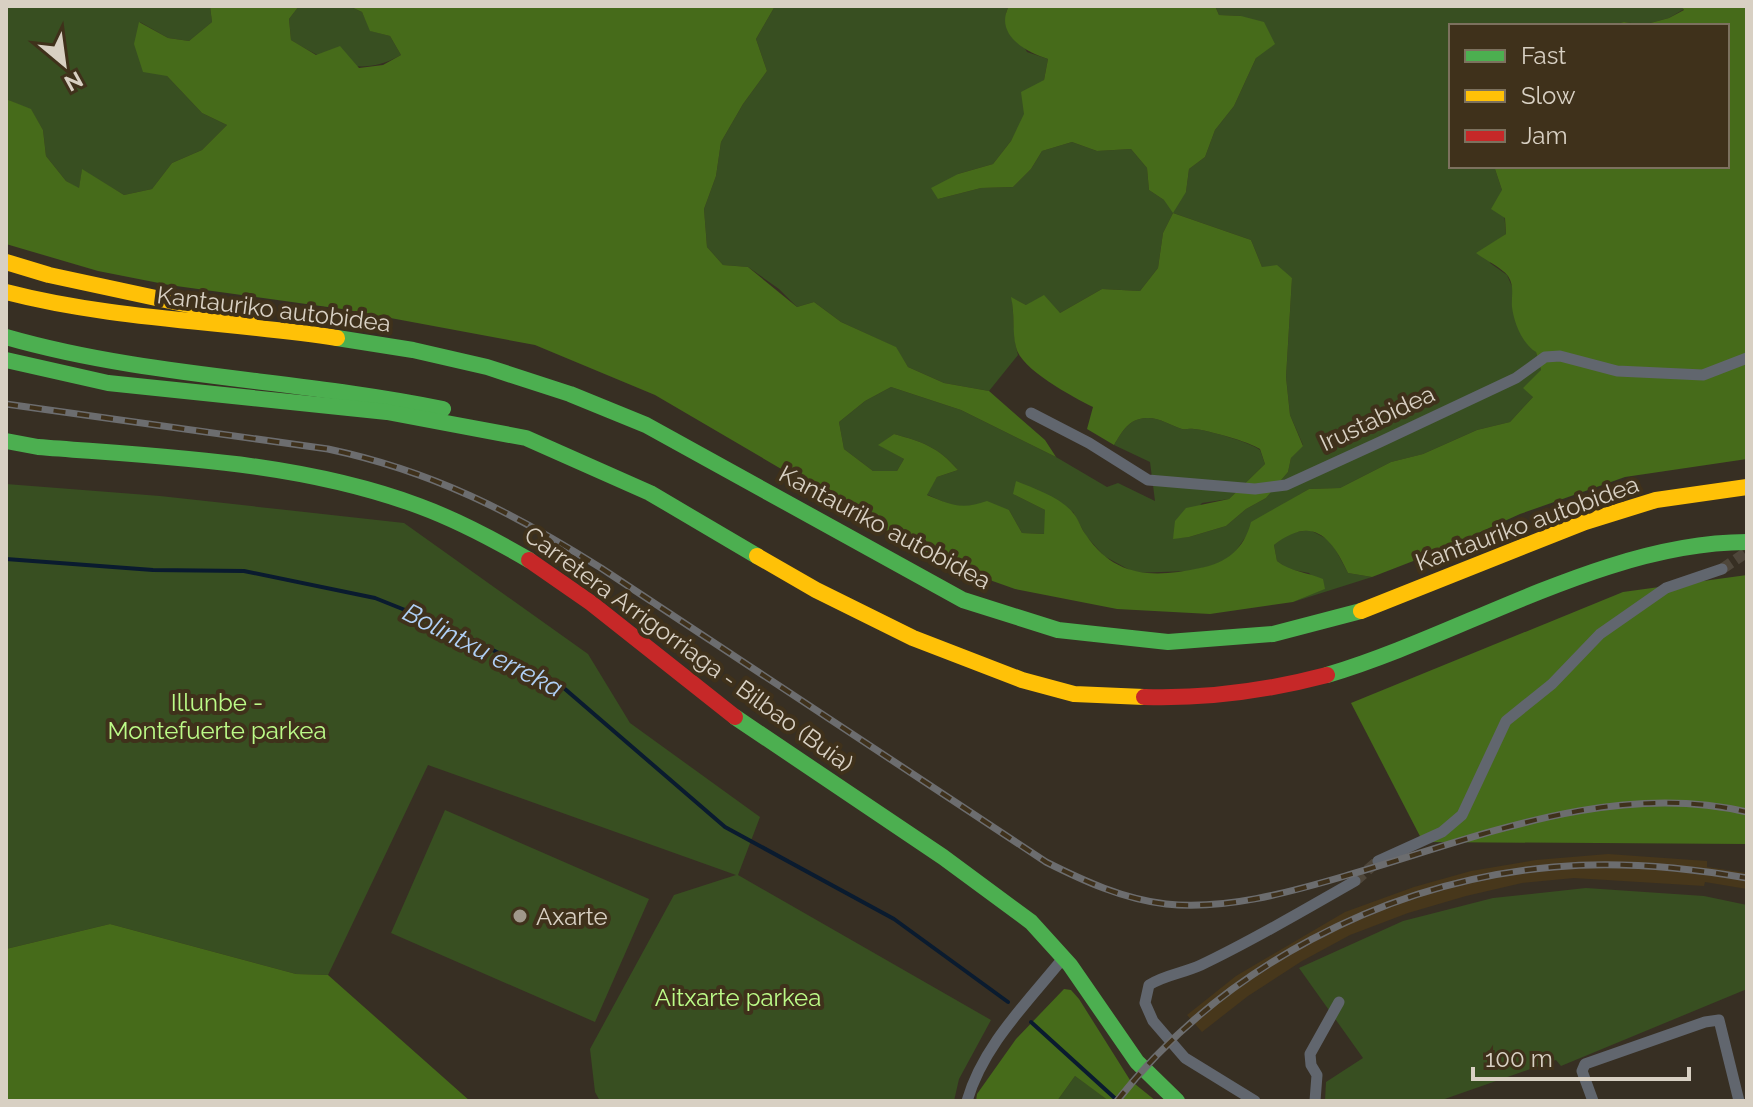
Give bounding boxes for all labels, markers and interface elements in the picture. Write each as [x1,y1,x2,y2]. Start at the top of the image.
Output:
north arrow [24,24,104,104]
legend [1449,24,1729,168]
text: Fast [1521,41,1566,70]
text: N [60,66,87,97]
text: Slow [1521,81,1576,110]
text: Jam [1521,121,1567,150]
street label: Kantauriko autobidea [155,280,393,338]
street label: Irustabidea [1315,379,1439,457]
street label: Kantauriko autobidea [774,459,996,595]
street label: Kantauriko autobidea [1411,469,1643,577]
street label: Carretera Arrigorriaga - Bilbao (Buia) [519,520,859,778]
water label: Bolintxu erreka [398,597,568,703]
park label: Illunbe - Montefuerte parkea [107,688,327,745]
place label: Axarte [536,902,608,931]
marker: Axarte [511,907,529,925]
park label: Aitxarte parkea [655,983,821,1012]
scale bar [1473,1031,1689,1081]
text: 100 m [1485,1044,1553,1073]

